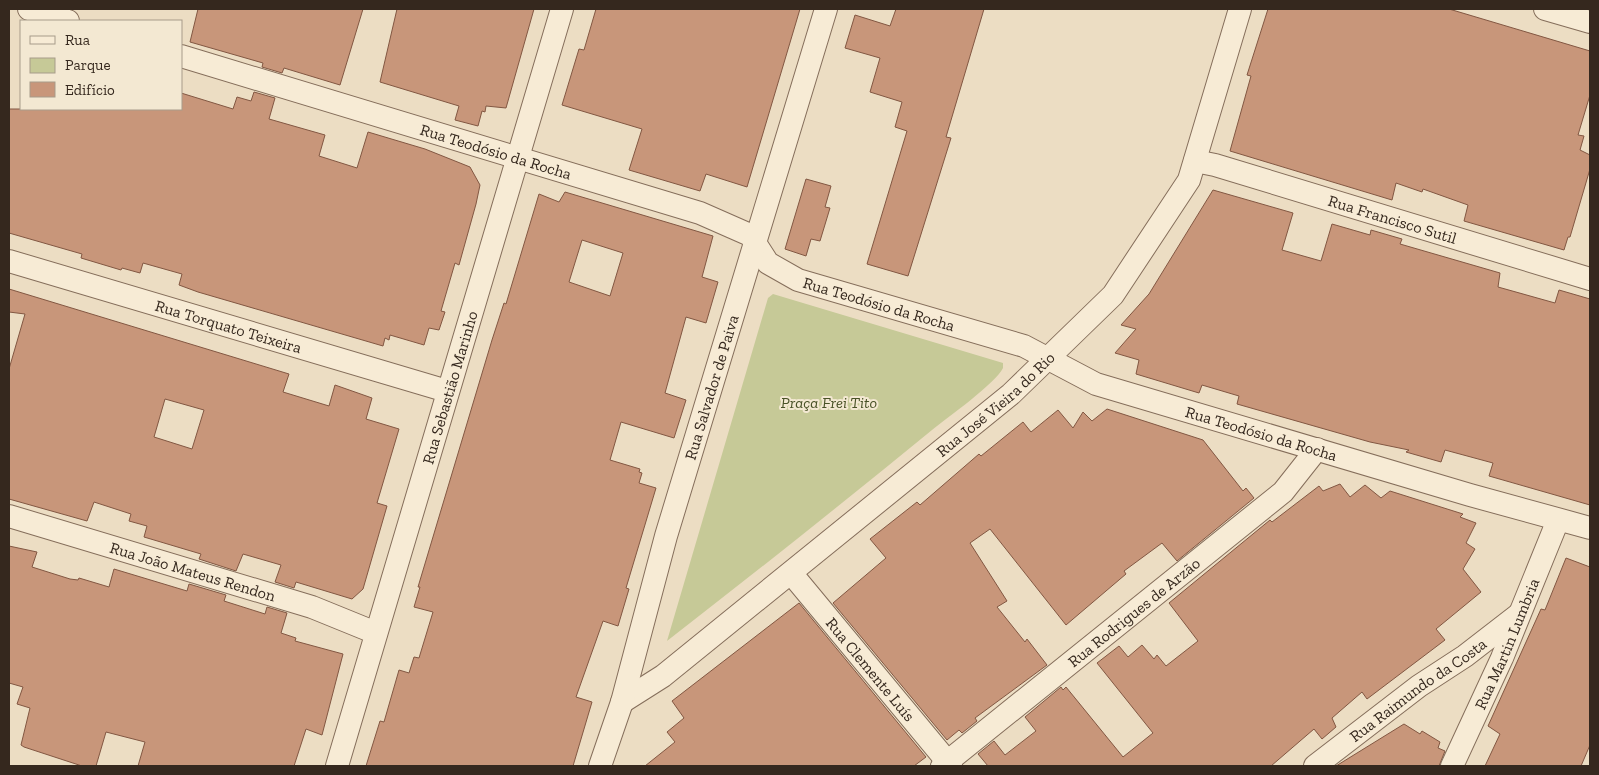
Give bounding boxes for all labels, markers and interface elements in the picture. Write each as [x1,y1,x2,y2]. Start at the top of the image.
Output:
legend [20,20,182,110]
text: Rua [65,31,90,49]
text: Parque [65,56,111,74]
text: Edifício [65,81,115,99]
street label: Rua Teodósio da Rocha [418,120,574,184]
street label: Rua Francisco Sutil [1326,191,1459,248]
street label: Rua Teodósio da Rocha [801,273,957,335]
street label: Rua Torquato Teixeira [153,296,304,357]
street label: Rua Sebastião Marinho [418,309,482,466]
street label: Rua Salvador de Paiva [681,312,743,462]
street label: Rua José Vieira do Rio [932,348,1059,461]
park label: Praça Frei Tito [781,393,877,412]
street label: Rua Teodósio da Rocha [1183,402,1340,465]
street label: Rua João Mateus Rendon [108,538,279,606]
street label: Rua Rodrigues de Arzão [1064,554,1204,671]
street label: Rua Martin Lumbria [1471,575,1543,712]
street label: Rua Clemente Luís [822,614,919,725]
street label: Rua Raimundo da Costa [1346,634,1490,746]

